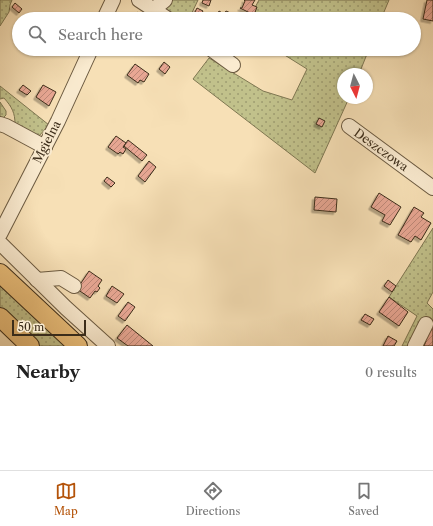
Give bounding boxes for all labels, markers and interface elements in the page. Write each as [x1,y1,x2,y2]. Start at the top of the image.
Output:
search box [12,12,421,56]
icon: search [26,23,48,45]
text: Search here [58,25,143,44]
north arrow [337,68,373,104]
street label: Mgielna [29,117,64,166]
street label: Deszczowa [351,125,412,175]
scale bar [12,318,86,337]
text: 50 m [18,320,44,334]
text: Nearby [16,362,80,382]
text: 0 results [365,364,417,380]
tab: Map [54,480,78,518]
tab: Directions [186,480,240,518]
tab: Saved [348,480,379,518]

